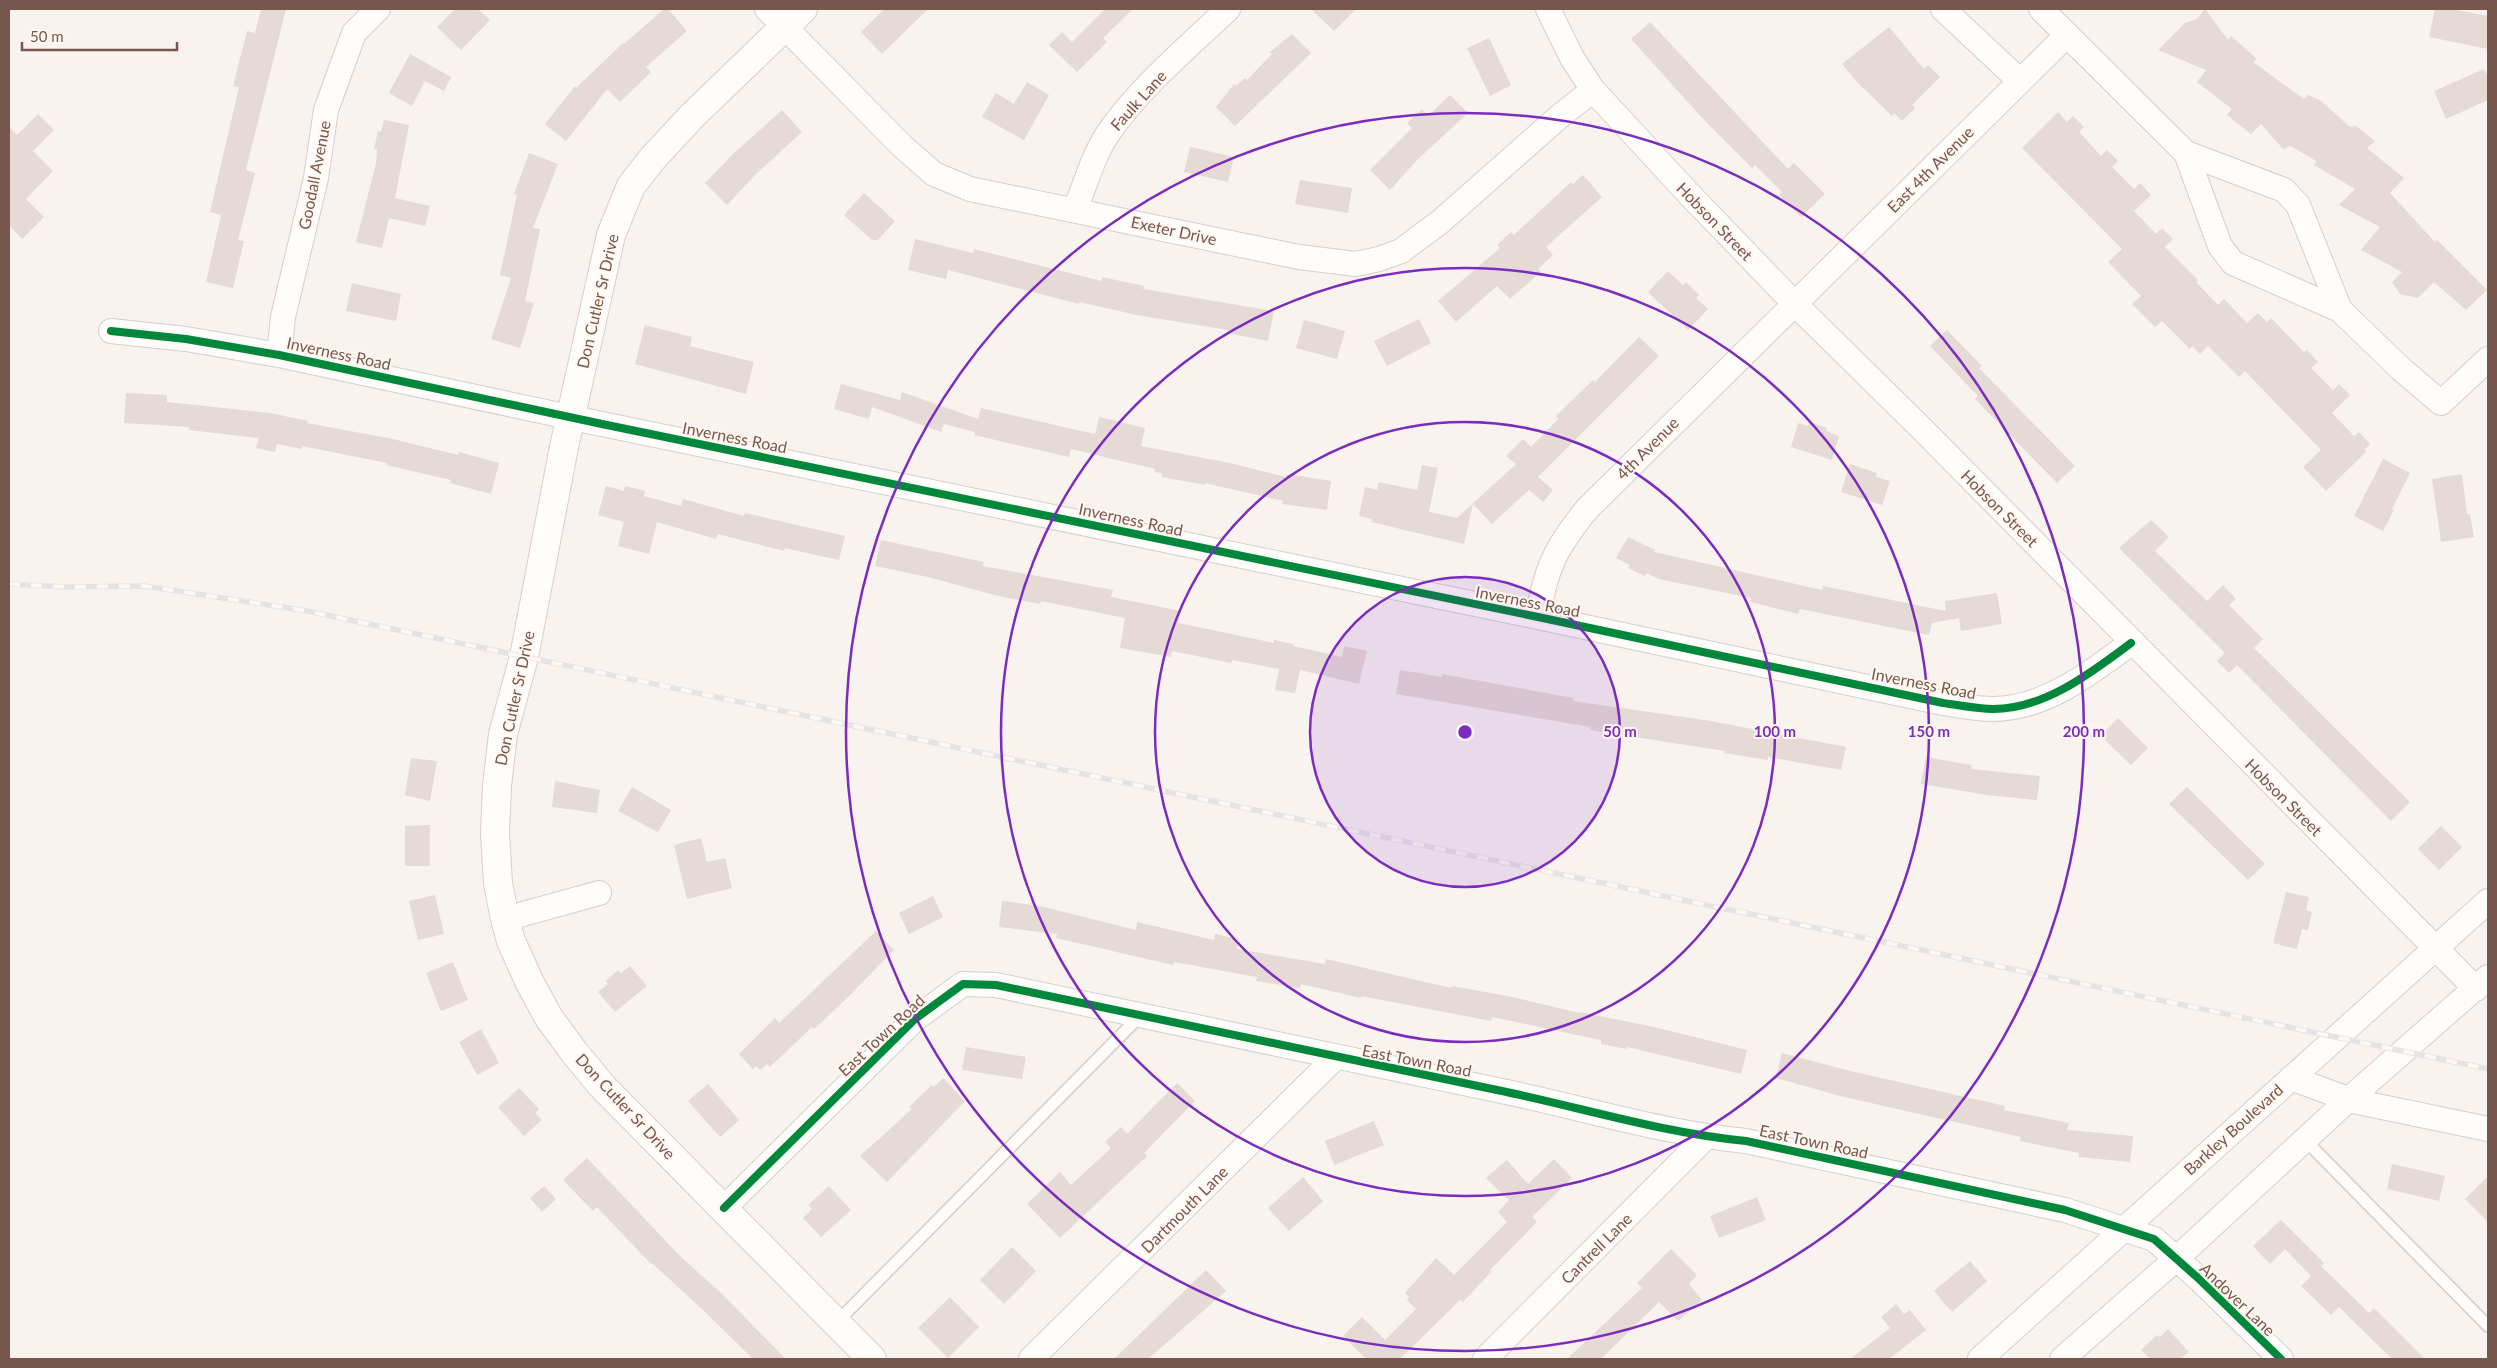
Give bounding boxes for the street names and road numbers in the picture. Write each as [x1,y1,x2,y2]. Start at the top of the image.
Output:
street label: Faulk Lane [1106,66,1170,134]
street label: Goodall Avenue [294,119,334,231]
street label: East 4th Avenue [1883,122,1977,216]
street label: Hobson Street [1673,178,1757,264]
street label: Exeter Drive [1129,212,1219,248]
street label: Don Cutler Sr Drive [572,232,622,370]
street label: Inverness Road [285,333,393,373]
street label: 4th Avenue [1612,413,1682,483]
street label: Inverness Road [681,418,789,456]
street label: Hobson Street [1958,466,2043,551]
street label: Inverness Road [1077,499,1185,539]
street label: Inverness Road [1474,582,1582,620]
street label: Don Cutler Sr Drive [490,629,538,767]
street label: Inverness Road [1870,664,1978,702]
street label: Hobson Street [2242,755,2327,840]
street label: East Town Road [834,990,928,1080]
street label: East Town Road [1361,1040,1473,1080]
street label: Don Cutler Sr Drive [572,1049,680,1163]
street label: Barkley Boulevard [2180,1079,2286,1179]
street label: East Town Road [1758,1120,1870,1162]
street label: Dartmouth Lane [1137,1162,1231,1256]
street label: Cantrell Lane [1557,1209,1635,1287]
street label: Andover Lane [2196,1258,2280,1340]

